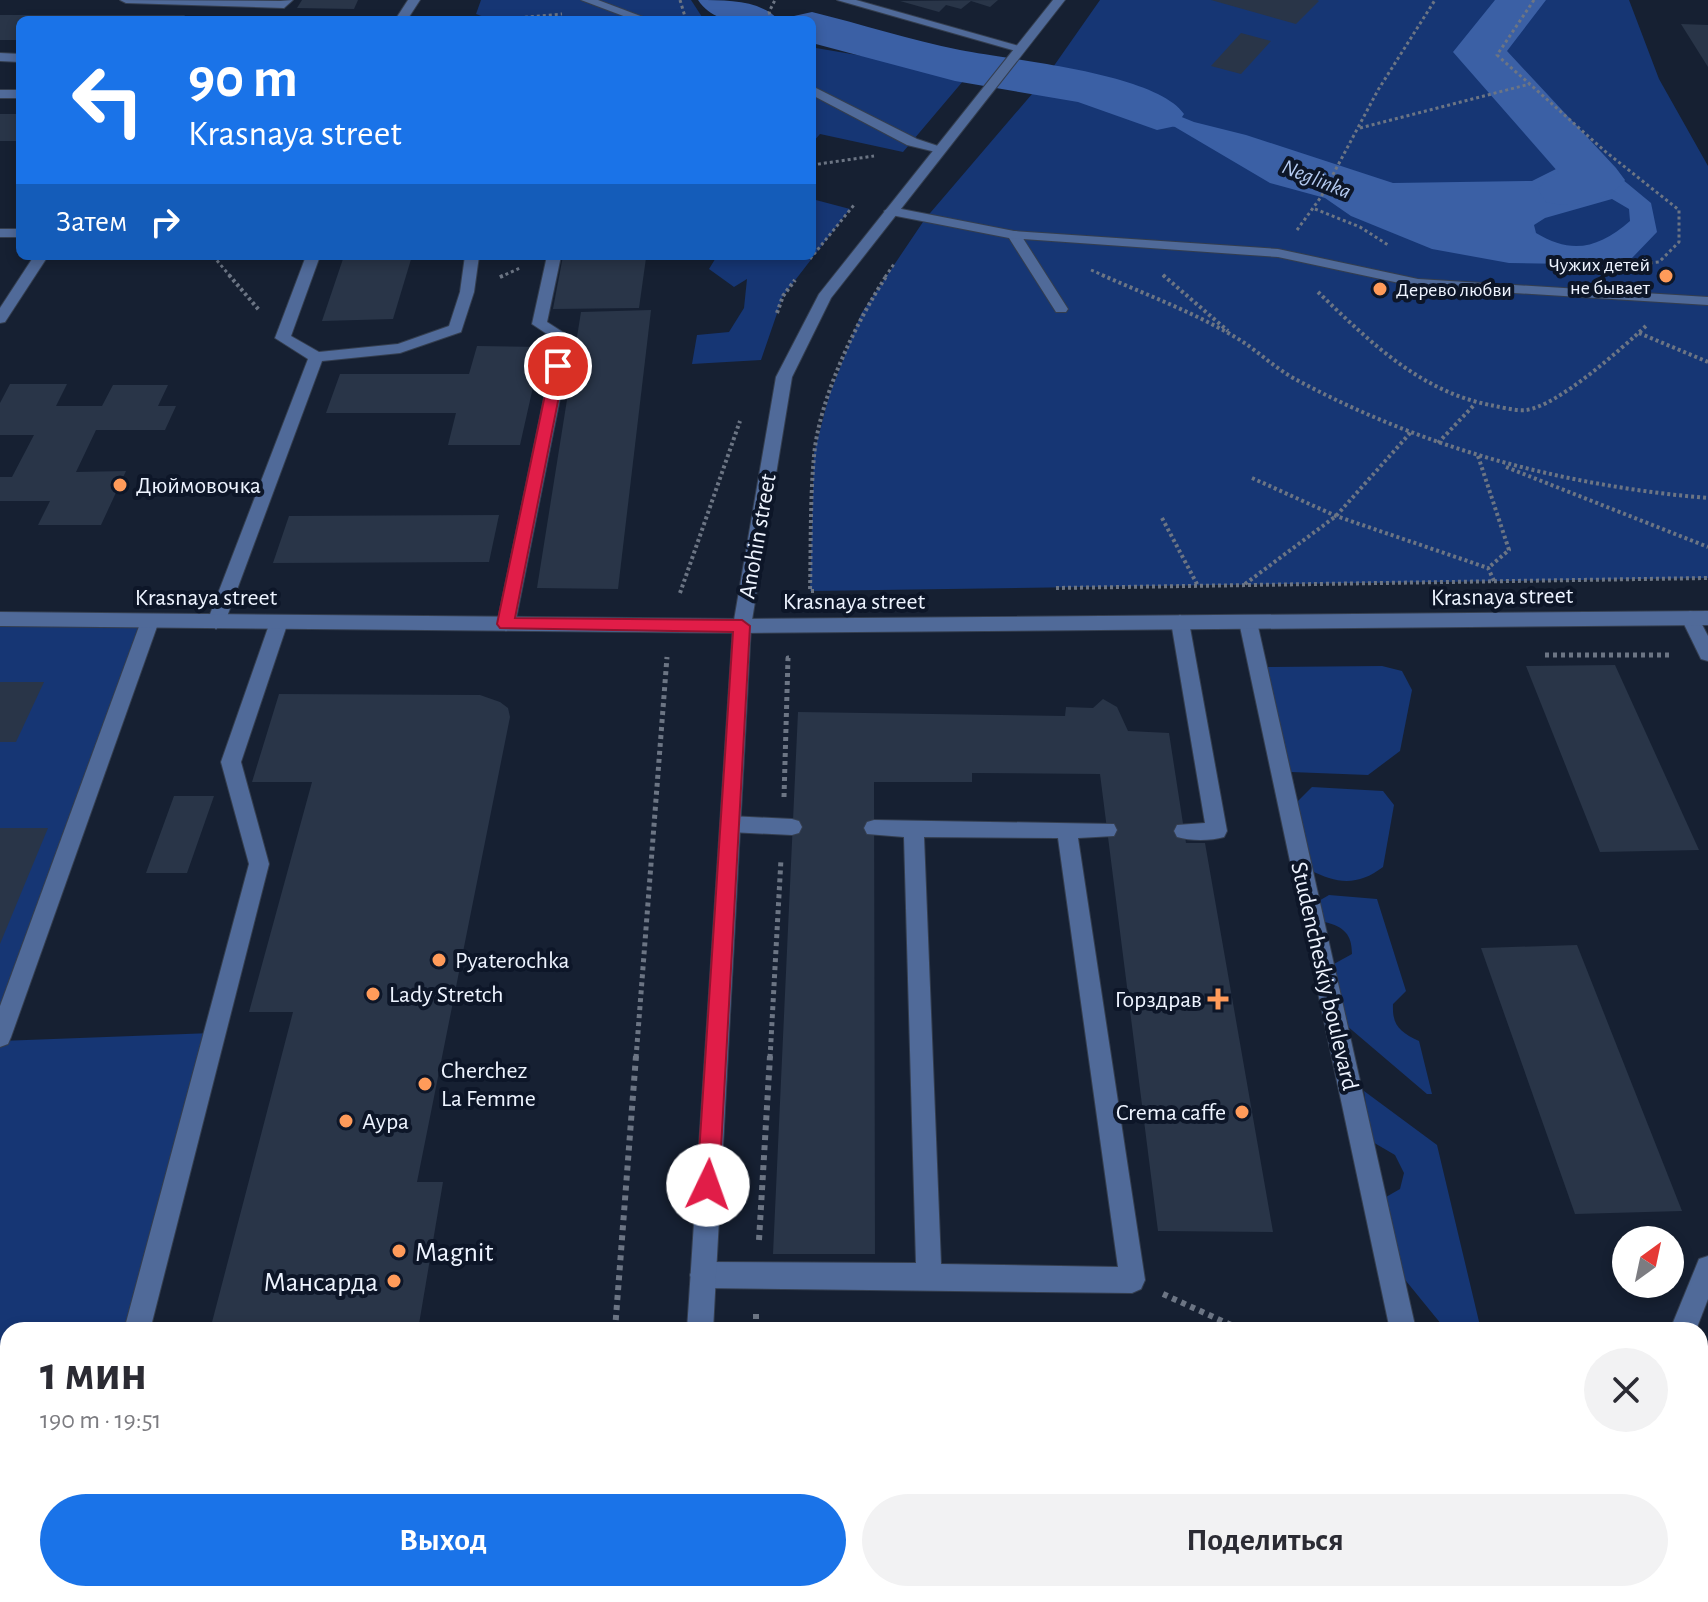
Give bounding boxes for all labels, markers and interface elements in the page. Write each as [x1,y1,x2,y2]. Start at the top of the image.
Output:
icon: left [56,48,160,152]
text: 90 m [188,51,298,107]
text: Krasnaya street [188,116,402,152]
water label: Neglinka [1279,155,1354,203]
icon: right [143,200,187,244]
text: Затем [56,207,127,237]
place label: Чужих детей не бывает [1549,255,1651,298]
marker: Чужих детей не бывает [1657,267,1675,285]
marker: Дерево любви [1371,280,1389,298]
place label: Дерево любви [1396,280,1512,300]
pin [524,332,592,400]
icon: arrive [536,344,580,388]
street label: Anohin street [735,471,781,601]
place label: Дюймовочка [136,474,261,498]
marker: Дюймовочка [111,476,129,494]
street label: Krasnaya street [1431,584,1574,610]
street label: Krasnaya street [135,586,278,610]
street label: Krasnaya street [783,590,926,614]
street label: Studencheskiy boulevard [1286,860,1362,1093]
place label: Pyaterochka [455,949,570,973]
marker: Pyaterochka [430,951,448,969]
place label: Lady Stretch [389,983,503,1007]
marker: Lady Stretch [364,985,382,1003]
place label: Горздрав [1114,988,1202,1012]
marker: Горздрав [1209,990,1227,1008]
place label: Cherchez La Femme [441,1059,536,1111]
marker: Cherchez La Femme [416,1075,434,1093]
place label: Crema caffe [1116,1101,1226,1125]
marker: Crema caffe [1233,1103,1251,1121]
place label: Аура [362,1110,409,1134]
marker: Аура [337,1112,355,1130]
position arrow [666,1143,750,1227]
north arrow [1612,1226,1684,1298]
map controls [1612,1226,1684,1298]
place label: Magnit [415,1239,494,1267]
marker: Magnit [390,1242,408,1260]
place label: Мансарда [263,1269,378,1297]
marker: Мансарда [385,1272,403,1290]
button: close [1584,1348,1668,1432]
text: 1 мин [40,1351,147,1399]
text: 190 m · 19:51 [40,1407,161,1433]
button: Выход [40,1494,846,1586]
button: Поделиться [862,1494,1668,1586]

